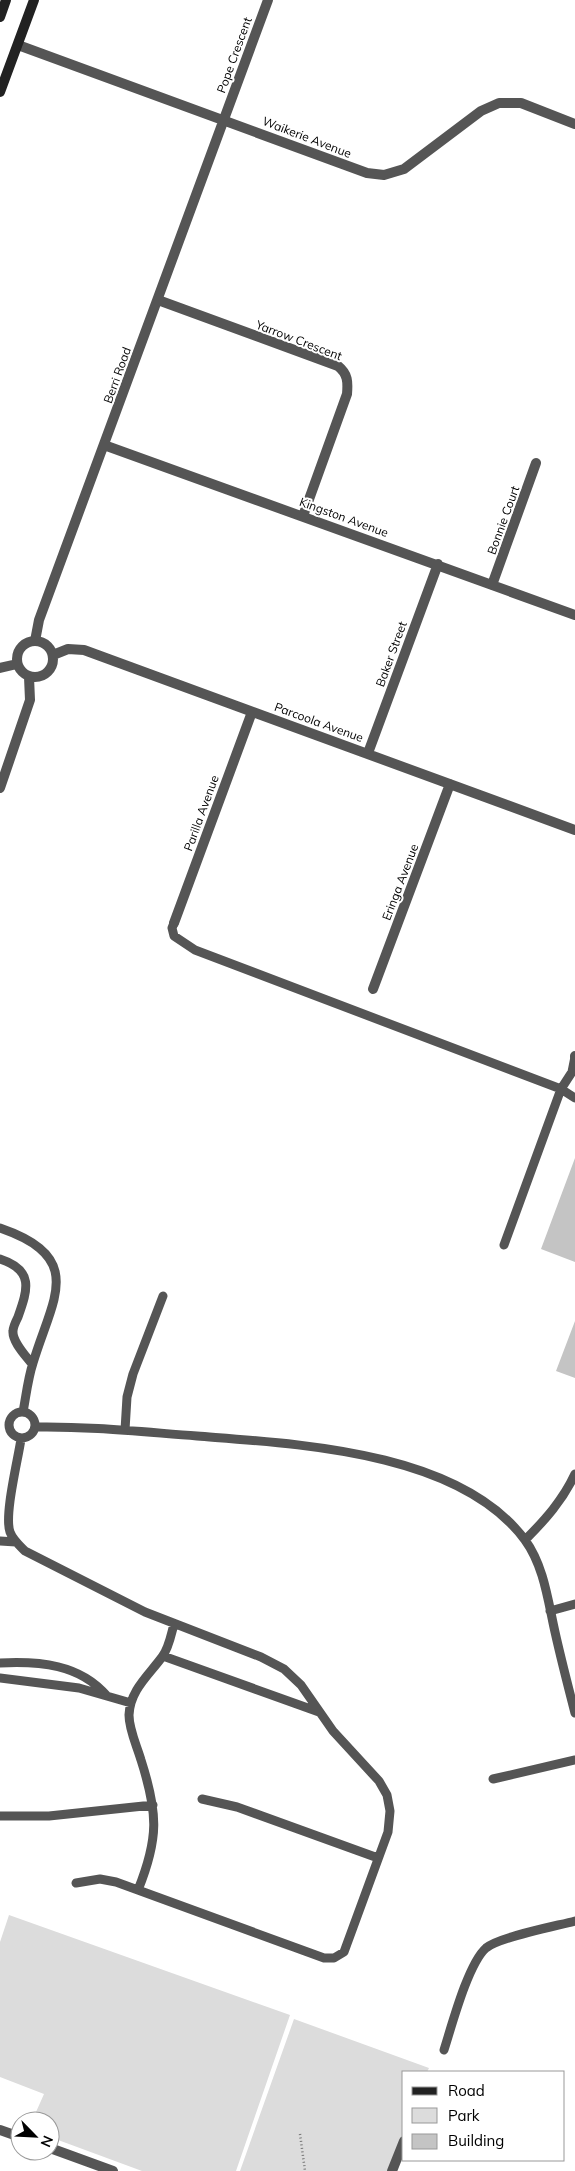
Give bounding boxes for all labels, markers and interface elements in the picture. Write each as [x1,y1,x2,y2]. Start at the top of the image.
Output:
street label: Pope Crescent [213,15,255,95]
street label: Waikerie Avenue [260,113,354,161]
street label: Yarrow Crescent [253,316,344,363]
street label: Berri Road [100,345,134,405]
street label: Bonnie Court [484,484,522,556]
street label: Kingston Avenue [297,494,391,540]
street label: Baker Street [372,619,410,689]
street label: Parcoola Avenue [272,699,366,745]
street label: Parilla Avenue [180,773,222,853]
street label: Eringa Avenue [379,842,421,922]
legend [402,2071,565,2161]
text: Road [448,2081,485,2100]
text: Park [448,2106,480,2125]
north arrow [10,2111,60,2161]
text: Building [448,2131,504,2150]
text: N [37,2133,57,2150]

